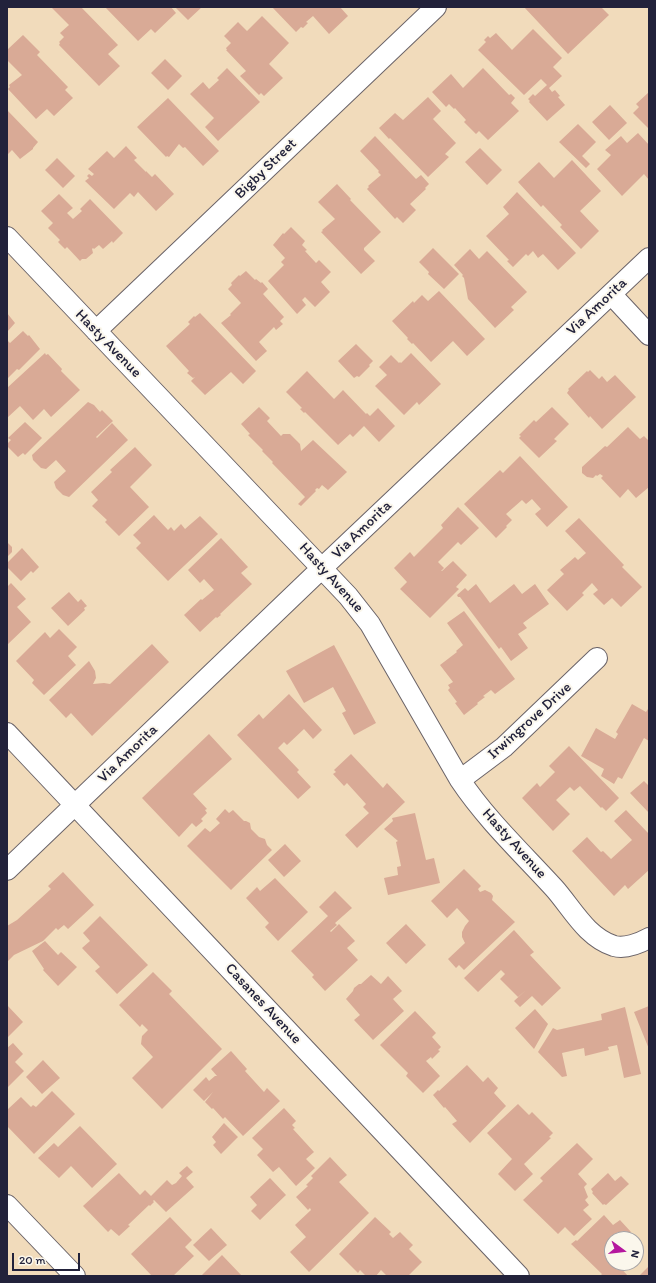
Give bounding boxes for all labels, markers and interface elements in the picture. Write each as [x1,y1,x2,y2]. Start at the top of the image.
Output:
street label: Bigby Street [231,135,301,203]
street label: Via Amorita [563,274,631,340]
street label: Hasty Avenue [71,306,145,382]
street label: Via Amorita [328,497,396,563]
street label: Hasty Avenue [295,539,367,617]
street label: Irwingrove Drive [484,679,576,763]
street label: Via Amorita [94,721,162,787]
street label: Hasty Avenue [478,805,550,883]
street label: Casanes Avenue [221,960,305,1048]
north arrow [604,1231,644,1271]
scale bar [14,1245,82,1271]
text: N [628,1249,642,1259]
text: 20 m [19,1253,46,1267]

